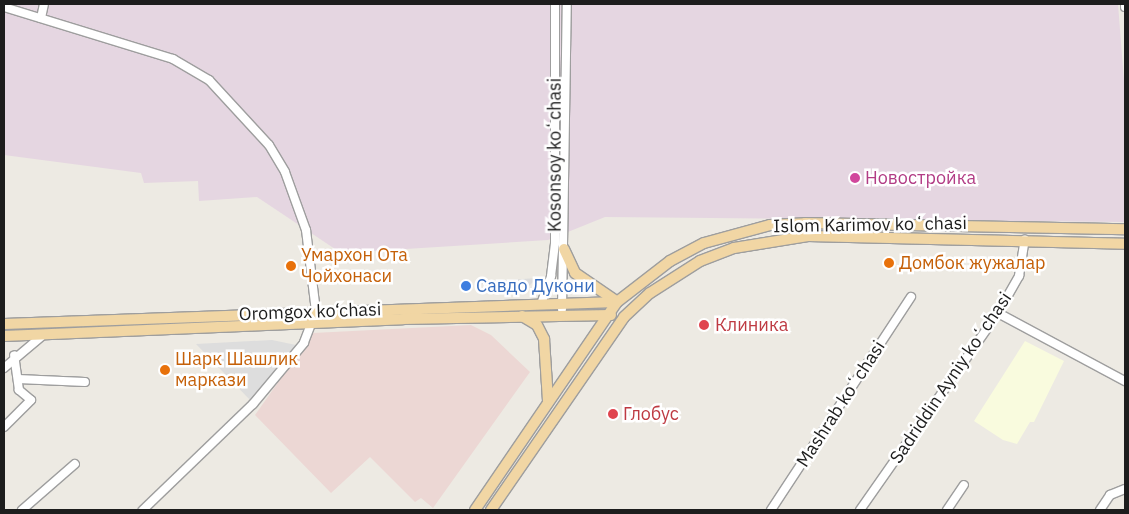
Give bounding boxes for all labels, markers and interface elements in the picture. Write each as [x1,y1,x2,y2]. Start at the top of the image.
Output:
street label: Kosonsoy koʻchasi [544,78,566,232]
place label: Новостройка [865,167,976,189]
marker: Новостройка [849,172,861,184]
street label: Islom Karimov koʻchasi [773,213,967,237]
place label: Умархон Ота Чойхонаси [301,245,408,288]
place label: Домбок жужалар [899,252,1046,274]
marker: Домбок жужалар [883,257,895,269]
marker: Умархон Ота Чойхонаси [285,260,297,272]
place label: Савдо Дукони [476,275,595,297]
marker: Савдо Дукони [460,280,472,292]
street label: Sadriddin Ayniy koʻchasi [886,288,1016,468]
street label: Oromgox ko‘chasi [238,299,382,325]
place label: Клиника [715,314,788,336]
marker: Клиника [697,318,711,332]
street label: Mashrab koʻchasi [792,337,890,471]
place label: Шарк Шашлик маркази [175,349,298,392]
marker: Шарк Шашлик маркази [159,364,171,376]
place label: Глобус [623,403,679,425]
marker: Глобус [607,408,619,420]

